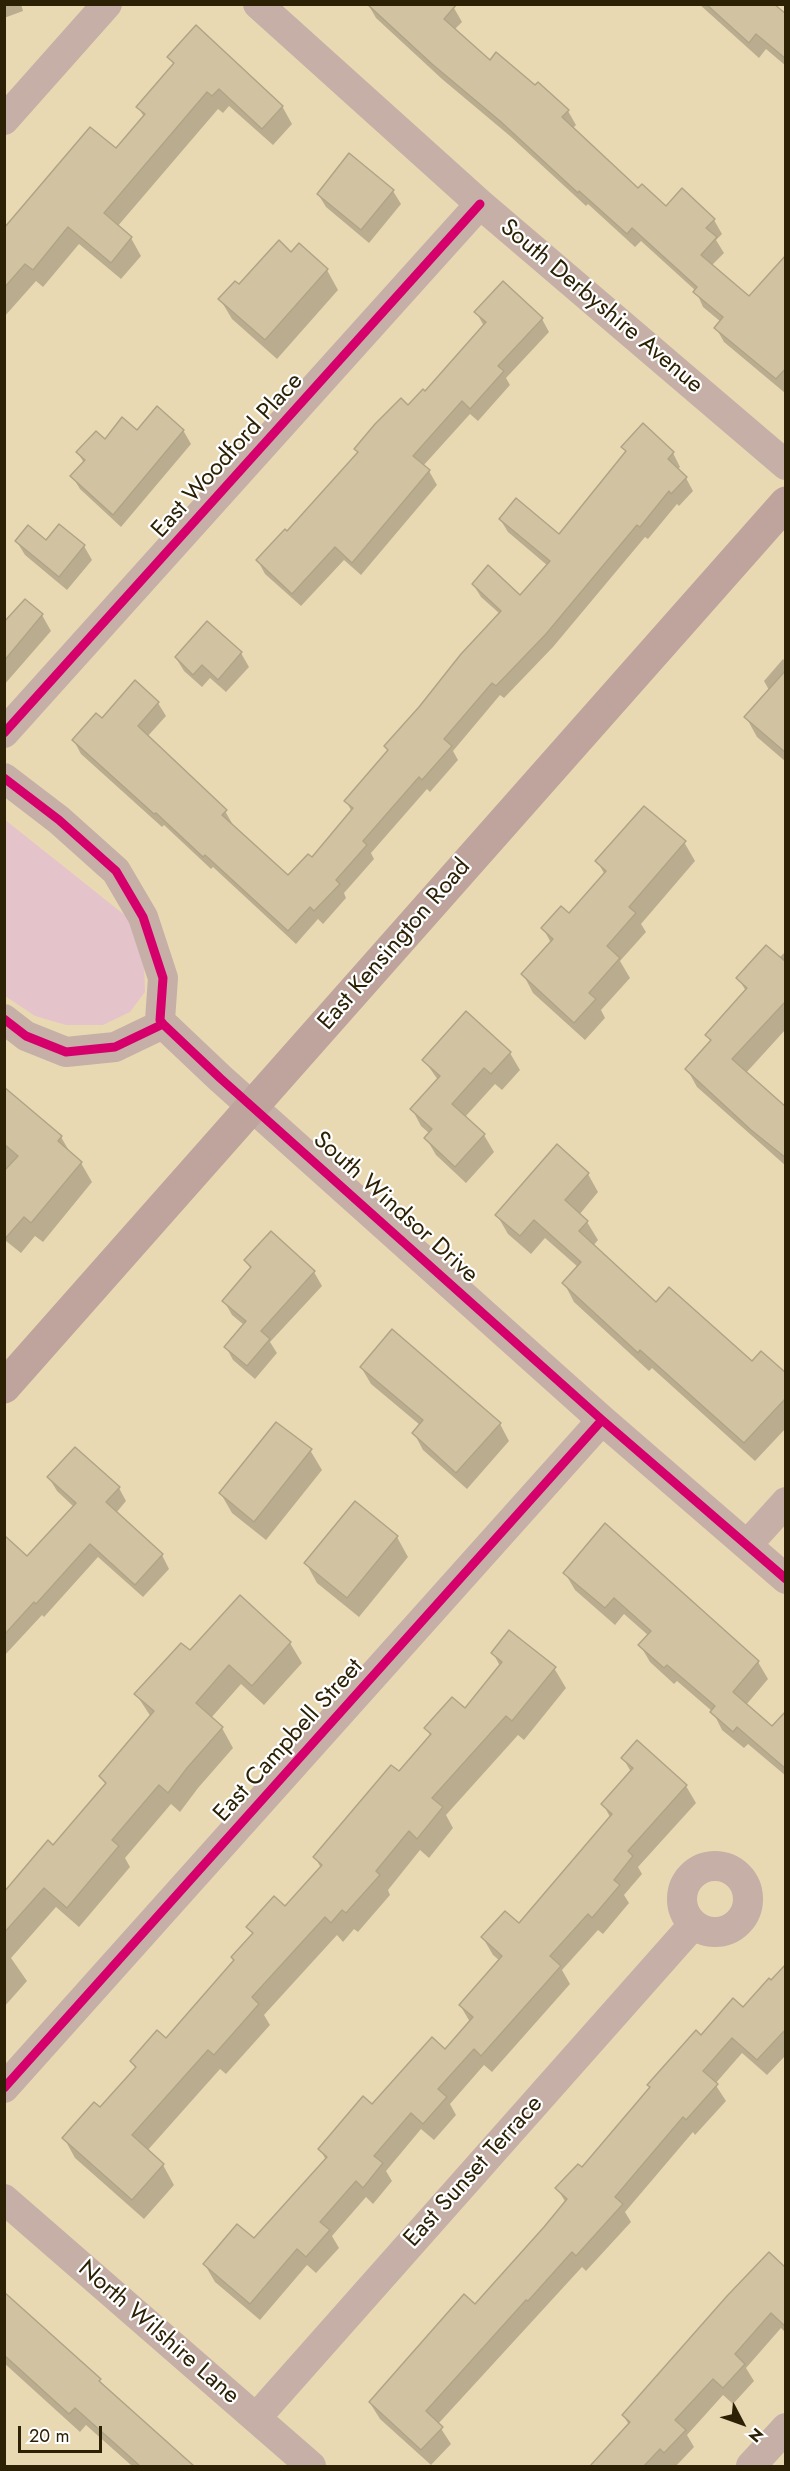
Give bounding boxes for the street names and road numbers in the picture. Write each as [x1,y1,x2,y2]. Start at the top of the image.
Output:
street label: South Derbyshire Avenue [494,214,708,400]
street label: East Woodford Place [146,368,310,544]
street label: East Kensington Road [313,853,477,1037]
street label: South Windsor Drive [306,1126,484,1290]
street label: East Campbell Street [208,1654,370,1828]
street label: East Sunset Terrace [399,2090,549,2254]
street label: North Wilshire Lane [71,2255,245,2411]

